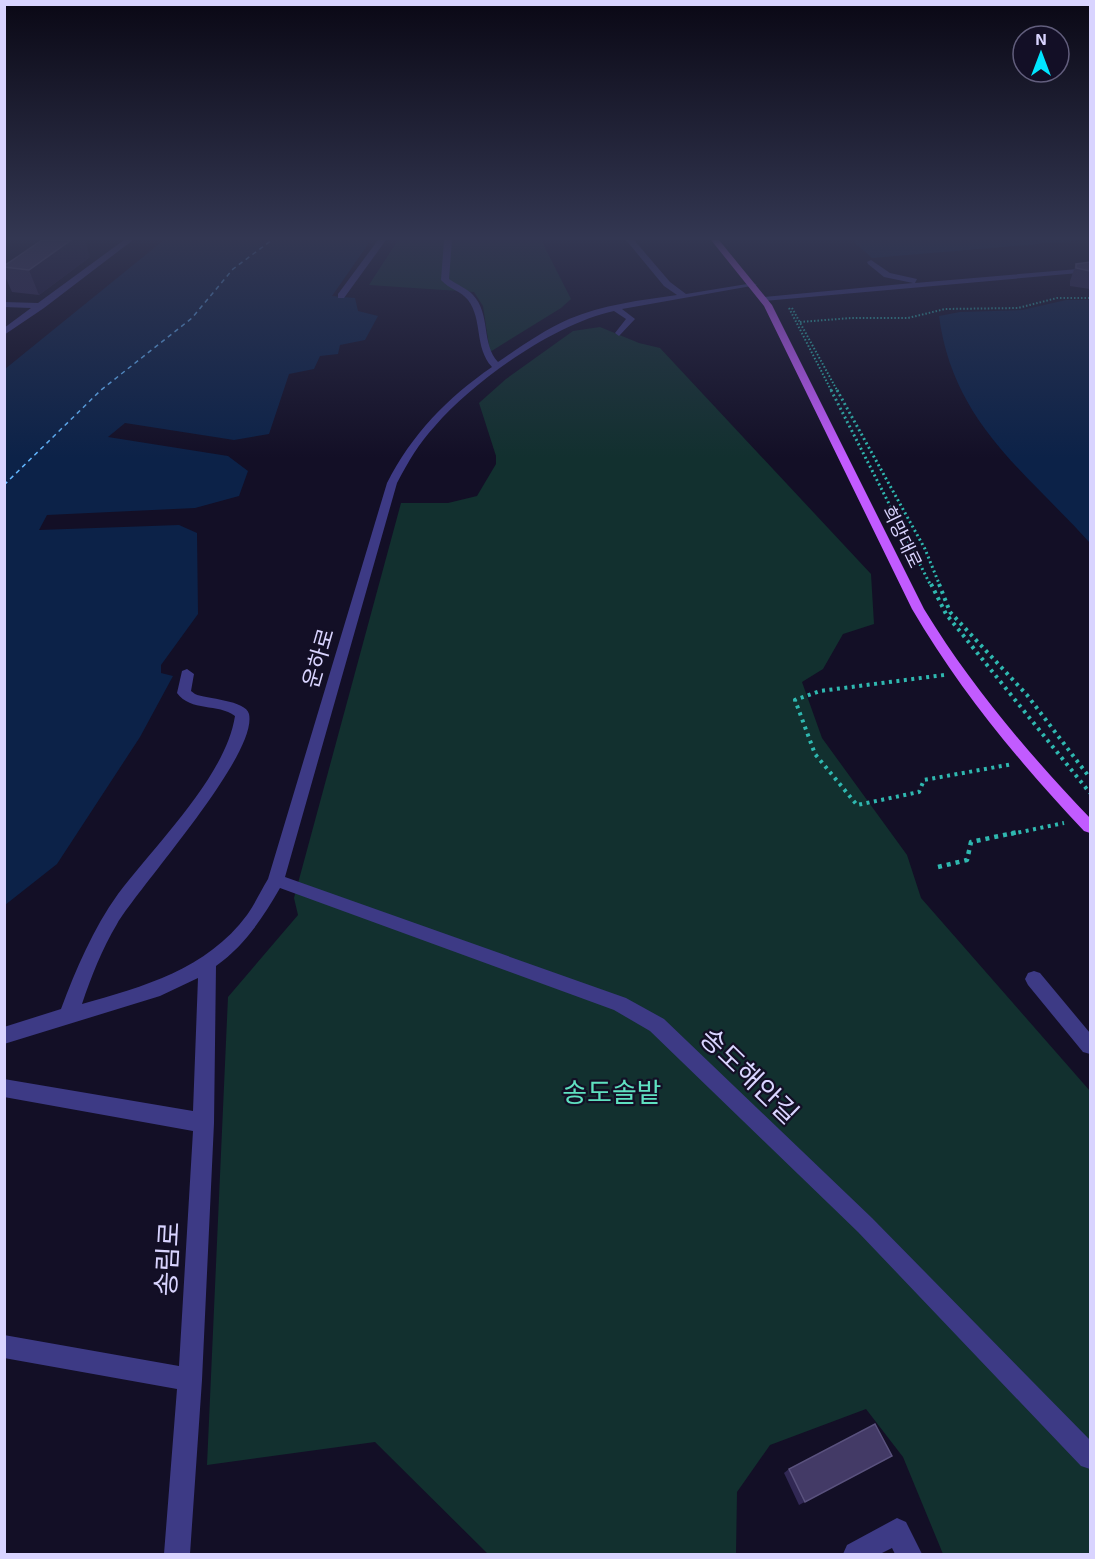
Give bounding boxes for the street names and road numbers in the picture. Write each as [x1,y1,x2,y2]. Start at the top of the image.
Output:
street label: 희망대로 [878,502,927,571]
street label: 운하로 [296,625,338,690]
street label: 송도해안길 [695,1020,806,1129]
street label: 송림로 [148,1221,184,1297]

